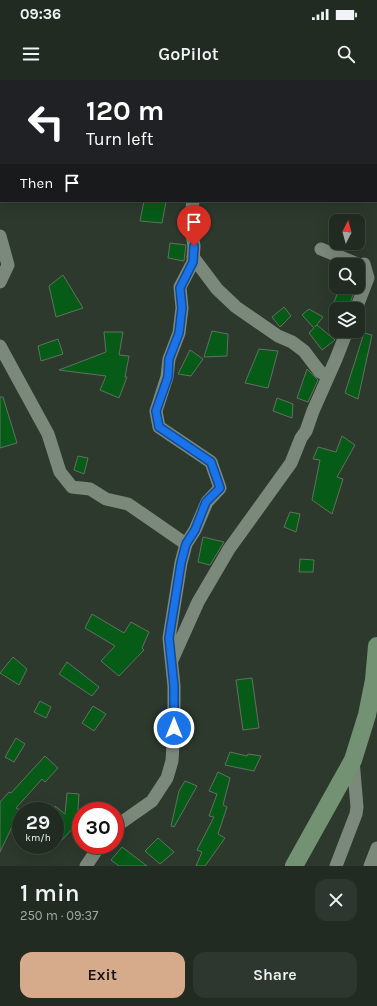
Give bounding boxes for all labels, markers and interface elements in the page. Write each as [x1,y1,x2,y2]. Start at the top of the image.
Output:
text: 09:36 [20,5,61,23]
icon: menu [20,43,42,65]
text: GoPilot [158,43,219,65]
icon: search [335,43,357,65]
text: 120 m [86,94,164,127]
icon: left [20,96,72,148]
text: Turn left [86,128,154,150]
icon: arrive [61,172,83,194]
text: Then [20,174,53,192]
pin [177,205,211,246]
icon: arrive [183,211,205,233]
north arrow [329,214,365,250]
map controls [329,214,365,338]
button: search [329,258,365,294]
button: layers [329,302,365,338]
position arrow [153,707,195,749]
speed limit sign: 30 [72,802,124,854]
text: 29 [26,811,50,834]
text: km/h [25,832,51,844]
text: 1 min [20,879,80,907]
button: close [315,879,357,921]
text: 250 m · 09:37 [20,908,98,923]
button: Exit [20,952,185,998]
button: Share [193,952,357,998]

